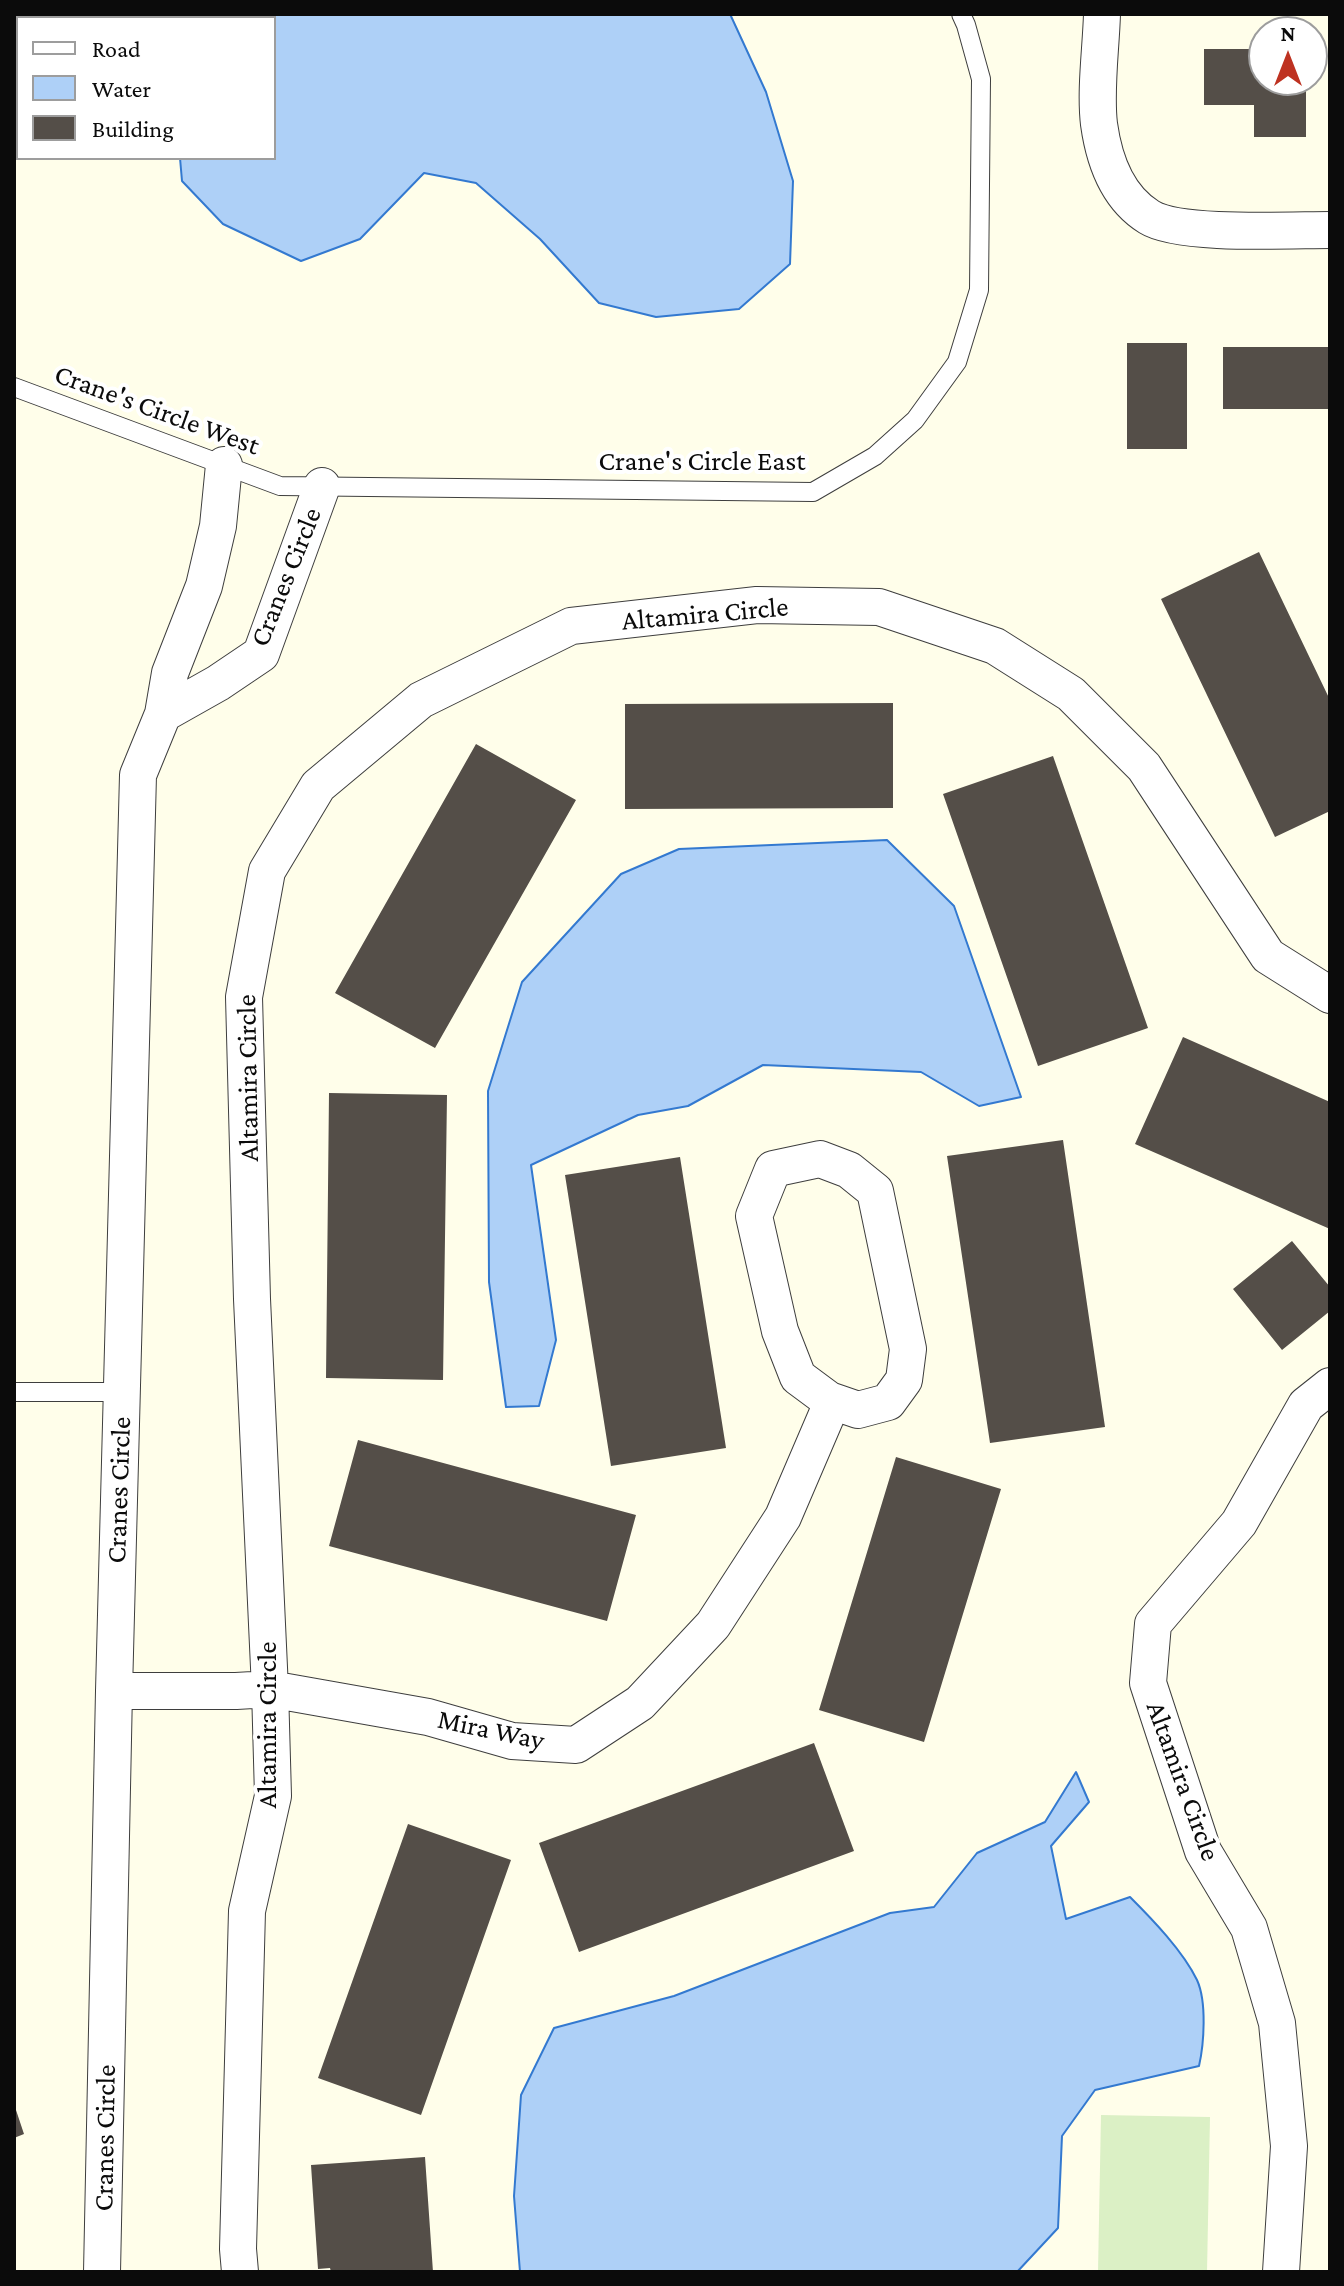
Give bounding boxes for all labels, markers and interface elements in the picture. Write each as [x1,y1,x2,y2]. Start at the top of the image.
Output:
legend [16,16,276,160]
north arrow [1248,16,1328,96]
text: N [1281,21,1296,46]
text: Road [92,35,141,62]
text: Water [92,75,151,102]
text: Building [92,115,174,142]
street label: Crane's Circle West [50,357,264,463]
street label: Crane's Circle East [599,444,805,478]
street label: Cranes Circle [243,503,329,651]
street label: Altamira Circle [620,590,790,638]
street label: Altamira Circle [230,994,266,1162]
street label: Cranes Circle [100,1416,138,1564]
street label: Altamira Circle [250,1641,284,1809]
street label: Altamira Circle [1139,1697,1227,1865]
street label: Mira Way [435,1702,547,1758]
street label: Cranes Circle [87,2064,123,2212]

